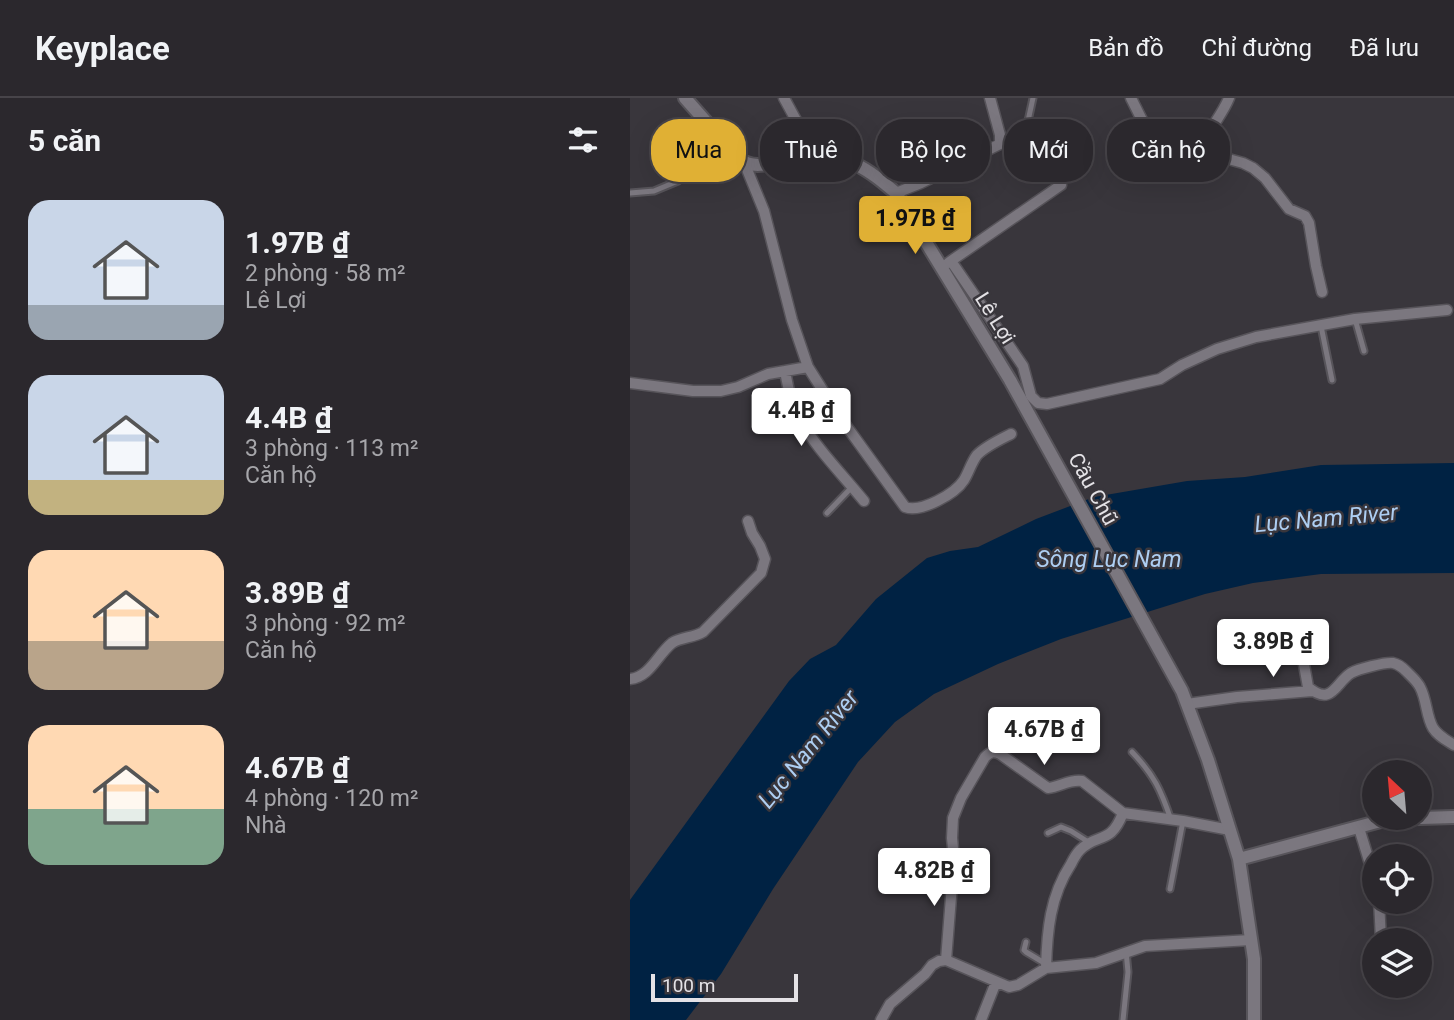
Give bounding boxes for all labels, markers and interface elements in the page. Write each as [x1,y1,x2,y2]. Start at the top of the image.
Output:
text: Keyplace [35,29,170,68]
text: Bản đồ [1088,34,1164,62]
text: Chỉ đường [1202,34,1312,62]
text: Đã lưu [1350,34,1419,62]
chip: Mua [651,119,746,182]
chip: Thuê [760,119,862,182]
chip: Bộ lọc [876,119,990,182]
chip: Mới [1004,119,1093,182]
chip: Căn hộ [1107,119,1230,182]
icon: filters [564,121,602,159]
text: 5 căn [28,123,101,158]
pin: 1.97B ₫ [850,197,980,256]
text: 1.97B ₫ [875,205,955,232]
text: 1.97B ₫ [245,225,349,260]
icon: home [84,228,168,312]
text: 2 phòng · 58 m² [245,260,406,287]
text: Lê Lợi [245,287,306,314]
street label: Lê Lợi [970,288,1020,348]
pin: 4.4B ₫ [744,388,858,448]
text: 4.4B ₫ [768,397,834,424]
text: 4.4B ₫ [245,400,332,435]
icon: home [84,403,168,487]
text: 3 phòng · 113 m² [245,435,418,462]
street label: Cầu Chũ [1063,449,1123,529]
text: Căn hộ [245,462,317,489]
water label: Lục Nam River [1253,499,1400,538]
water label: Sông Lục Nam [1036,546,1182,573]
text: 3.89B ₫ [245,575,349,610]
icon: home [84,578,168,662]
text: 3 phòng · 92 m² [245,610,406,637]
pin: 3.89B ₫ [1208,620,1338,679]
text: 3.89B ₫ [1233,628,1313,655]
text: Căn hộ [245,637,317,664]
water label: Lục Nam River [753,684,865,814]
pin: 4.67B ₫ [979,708,1109,767]
text: 4.67B ₫ [1004,716,1084,743]
text: 4.67B ₫ [245,750,349,785]
icon: home [84,753,168,837]
north arrow [1362,760,1432,830]
map controls [1362,760,1432,998]
text: 4 phòng · 120 m² [245,785,418,812]
text: Nhà [245,812,287,839]
button: locate [1362,844,1432,914]
pin: 4.82B ₫ [869,848,999,908]
text: 4.82B ₫ [894,857,974,884]
button: layers [1362,928,1432,998]
scale bar [651,971,798,1003]
text: 100 m [662,974,715,997]

